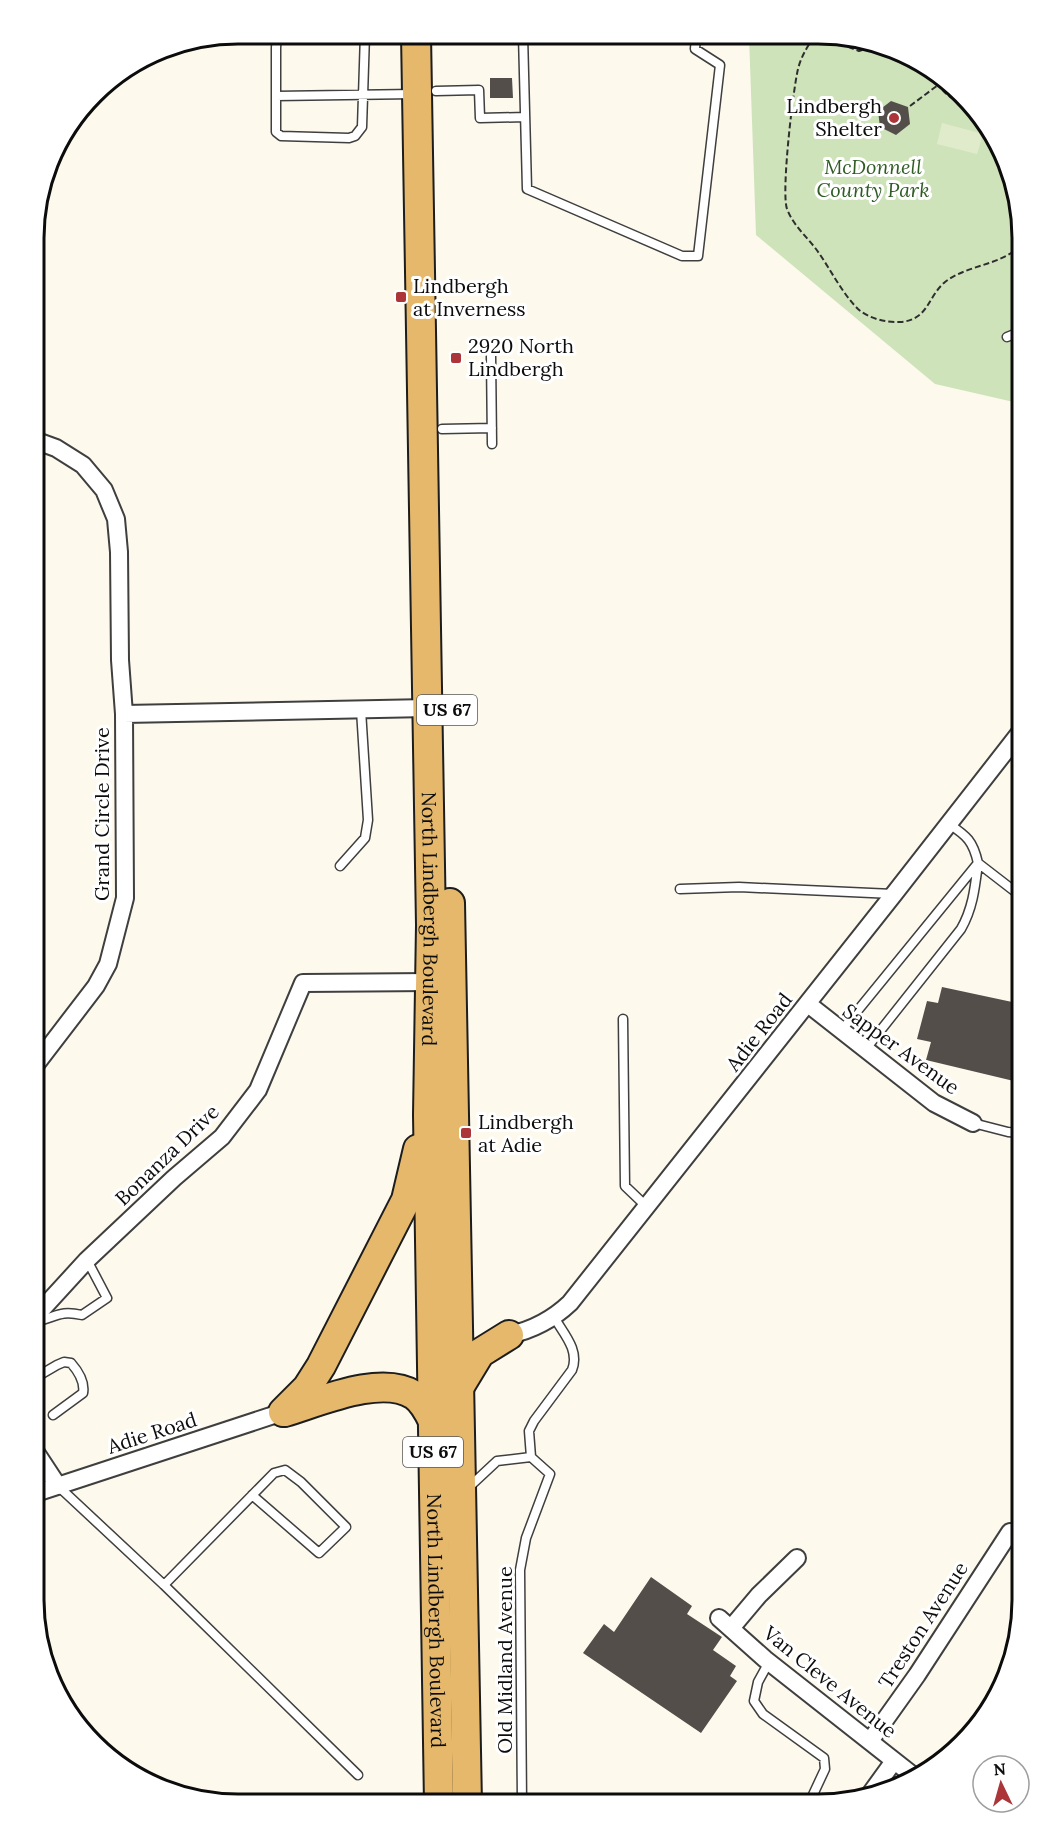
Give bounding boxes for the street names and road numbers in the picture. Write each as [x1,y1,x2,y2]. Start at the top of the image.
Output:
road number: US 67 [417,695,477,725]
street label: Grand Circle Drive [89,727,114,901]
street label: North Lindbergh Boulevard [417,791,444,1046]
street label: Adie Road [720,987,797,1077]
street label: Sapper Avenue [838,998,965,1099]
street label: Bonanza Drive [110,1099,224,1210]
street label: Adie Road [103,1406,200,1459]
road number: US 67 [403,1437,463,1467]
street label: North Lindbergh Boulevard [422,1493,451,1748]
street label: Treston Avenue [872,1557,973,1693]
street label: Old Midland Avenue [492,1566,517,1754]
street label: Van Cleve Avenue [758,1620,902,1743]

